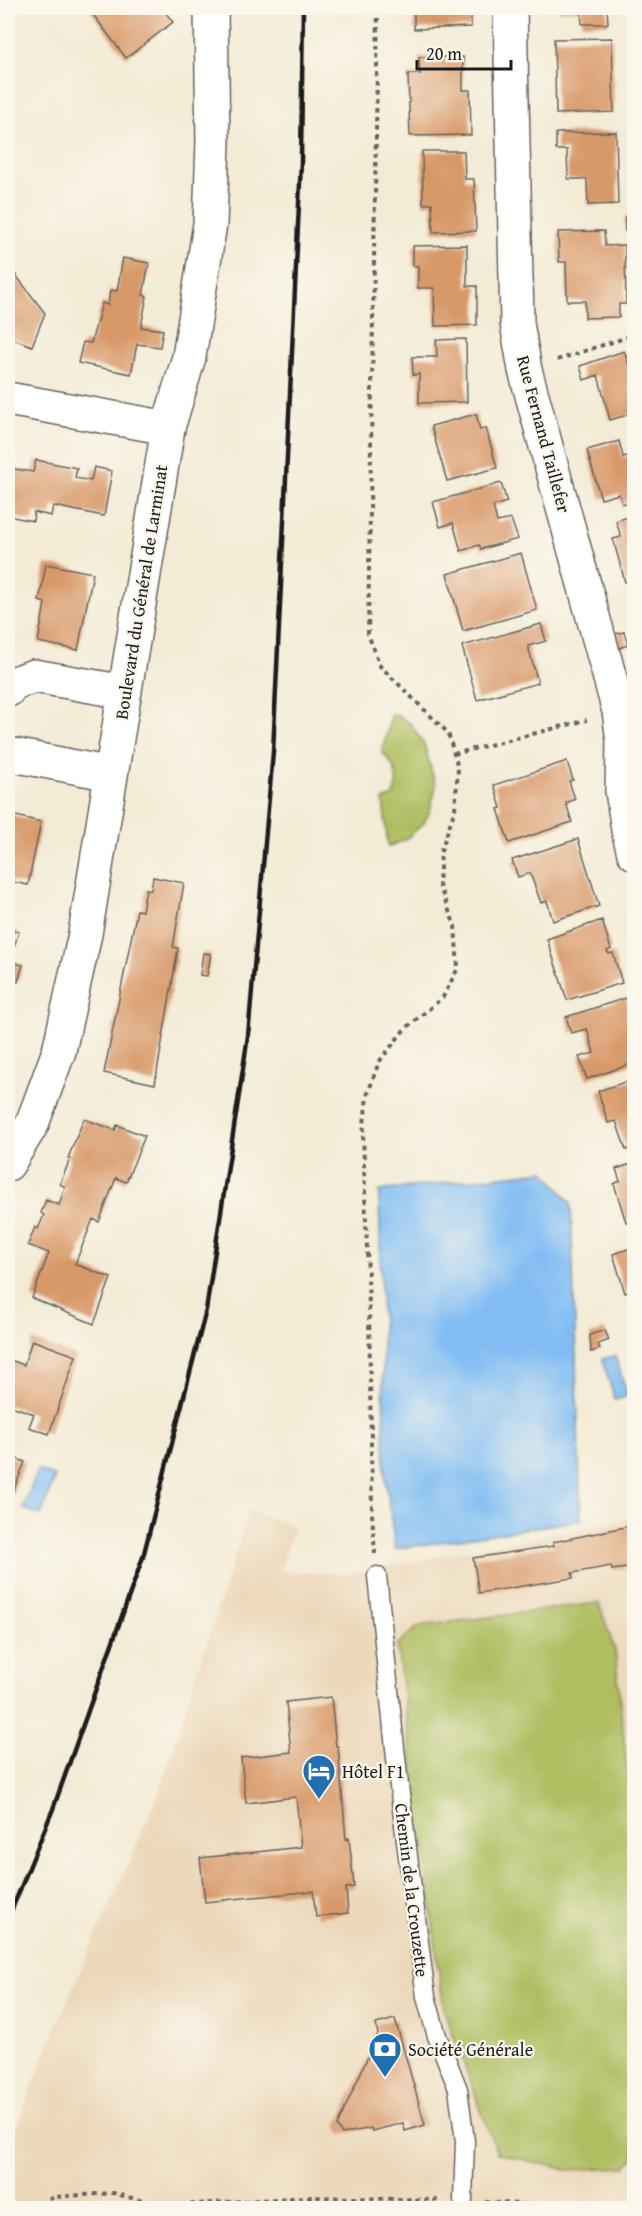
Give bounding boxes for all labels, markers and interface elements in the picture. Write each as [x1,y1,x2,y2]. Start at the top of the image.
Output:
scale bar [417,33,512,71]
text: 20 m [426,40,462,67]
street label: Rue Fernand Taillefer [510,352,578,516]
street label: Boulevard du Général de Larminat [108,462,175,721]
hotel icon: Hôtel F1 [301,1753,337,1800]
place label: Hôtel F1 [342,1758,404,1785]
street label: Chemin de la Crouzette [388,1801,436,1979]
bank icon: Société Générale [367,2031,403,2078]
place label: Société Générale [408,2036,533,2063]

